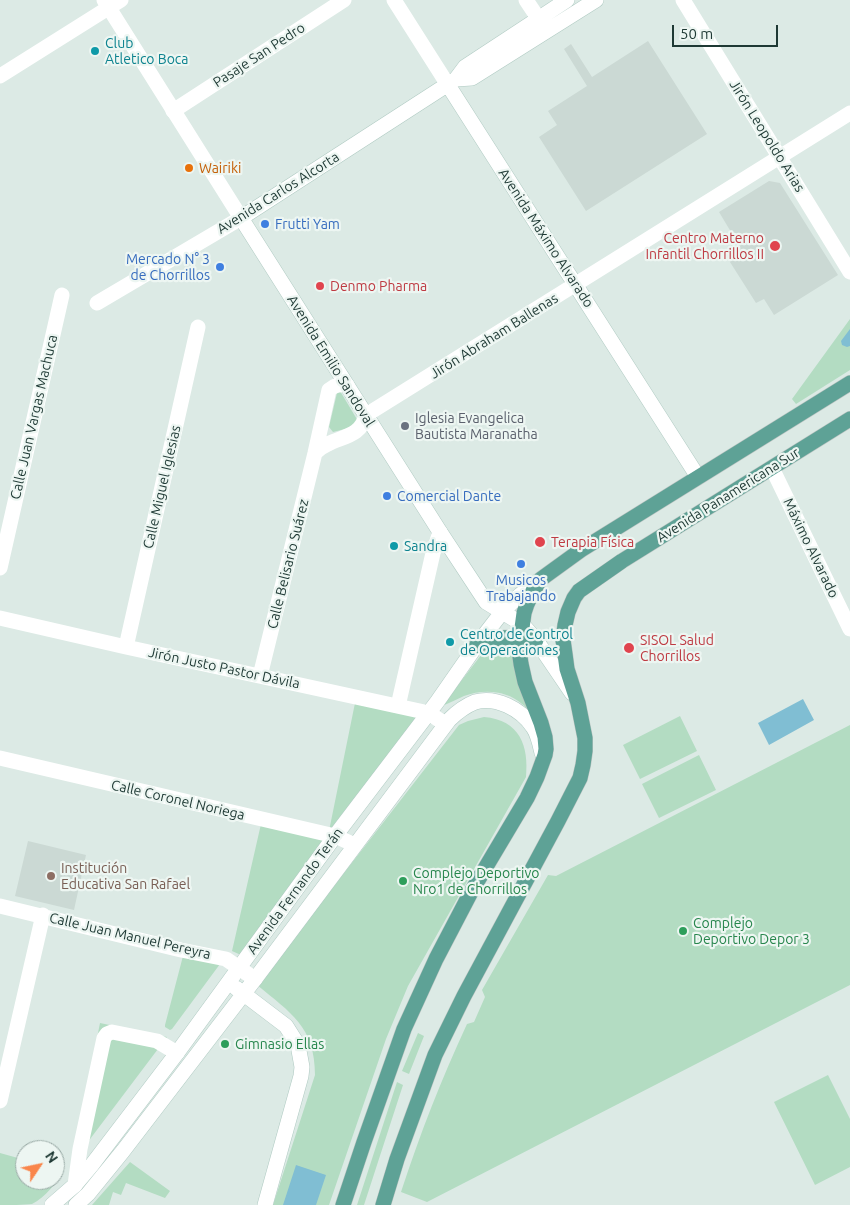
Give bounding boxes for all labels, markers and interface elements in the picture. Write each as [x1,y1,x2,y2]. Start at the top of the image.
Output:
scale bar [675,15,781,47]
street label: Pasaje San Pedro [210,19,308,91]
text: 50 m [680,25,713,42]
place label: Club Atletico Boca [105,35,189,68]
marker: Club Atletico Boca [89,45,101,57]
street label: Jirón Leopoldo Arias [726,77,808,195]
street label: Avenida Carlos Alcorta [214,148,342,238]
place label: Wairiki [199,160,241,176]
marker: Wairiki [183,162,195,174]
street label: Avenida Máximo Alvarado [495,165,597,311]
place label: Frutti Yam [275,216,340,232]
marker: Frutti Yam [259,218,271,230]
place label: Centro Materno Infantil Chorrillos II [645,230,764,262]
marker: Centro Materno Infantil Chorrillos II [768,239,782,253]
place label: Mercado N° 3 de Chorrillos [126,251,210,284]
marker: Mercado N° 3 de Chorrillos [214,261,226,273]
place label: Denmo Pharma [330,278,427,294]
marker: Denmo Pharma [314,280,326,292]
street label: Jirón Abraham Ballenas [427,290,561,382]
street label: Avenida Emilio Sandoval [284,292,378,430]
street label: Calle Juan Vargas Machuca [7,333,61,501]
place label: Iglesia Evangelica Bautista Maranatha [415,410,538,442]
marker: Iglesia Evangelica Bautista Maranatha [399,420,411,432]
street label: Calle Miguel Iglesias [140,424,184,550]
street label: Avenida Panamericana Sur [653,444,803,546]
place label: Comercial Dante [397,488,501,504]
marker: Comercial Dante [381,490,393,502]
street label: Máximo Alvarado [780,495,842,601]
street label: Calle Belisario Suárez [264,497,312,631]
place label: Terapia Física [551,534,634,550]
marker: Terapia Física [533,535,547,549]
place label: Sandra [404,538,447,554]
marker: Sandra [388,540,400,552]
marker: Musicos Trabajando [515,558,527,570]
place label: Musicos Trabajando [486,572,556,604]
place label: Centro de Control de Operaciones [460,626,573,658]
place label: SISOL Salud Chorrillos [640,632,714,664]
marker: Centro de Control de Operaciones [444,636,456,648]
marker: SISOL Salud Chorrillos [622,641,636,655]
street label: Jirón Justo Pastor Dávila [147,644,301,692]
street label: Calle Coronel Noriega [109,776,247,824]
street label: Avenida Fernando Terán [244,825,346,957]
place label: Institución Educativa San Rafael [61,860,190,892]
place label: Complejo Deportivo Nro1 de Chorrillos [413,865,539,898]
marker: Institución Educativa San Rafael [45,870,57,882]
marker: Complejo Deportivo Nro1 de Chorrillos [397,875,409,887]
street label: Calle Juan Manuel Pereyra [48,909,212,963]
place label: Complejo Deportivo Depor 3 [693,915,810,948]
marker: Complejo Deportivo Depor 3 [677,925,689,937]
place label: Gimnasio Ellas [235,1036,324,1052]
marker: Gimnasio Ellas [219,1038,231,1050]
north arrow [15,1140,65,1190]
text: N [42,1148,61,1166]

